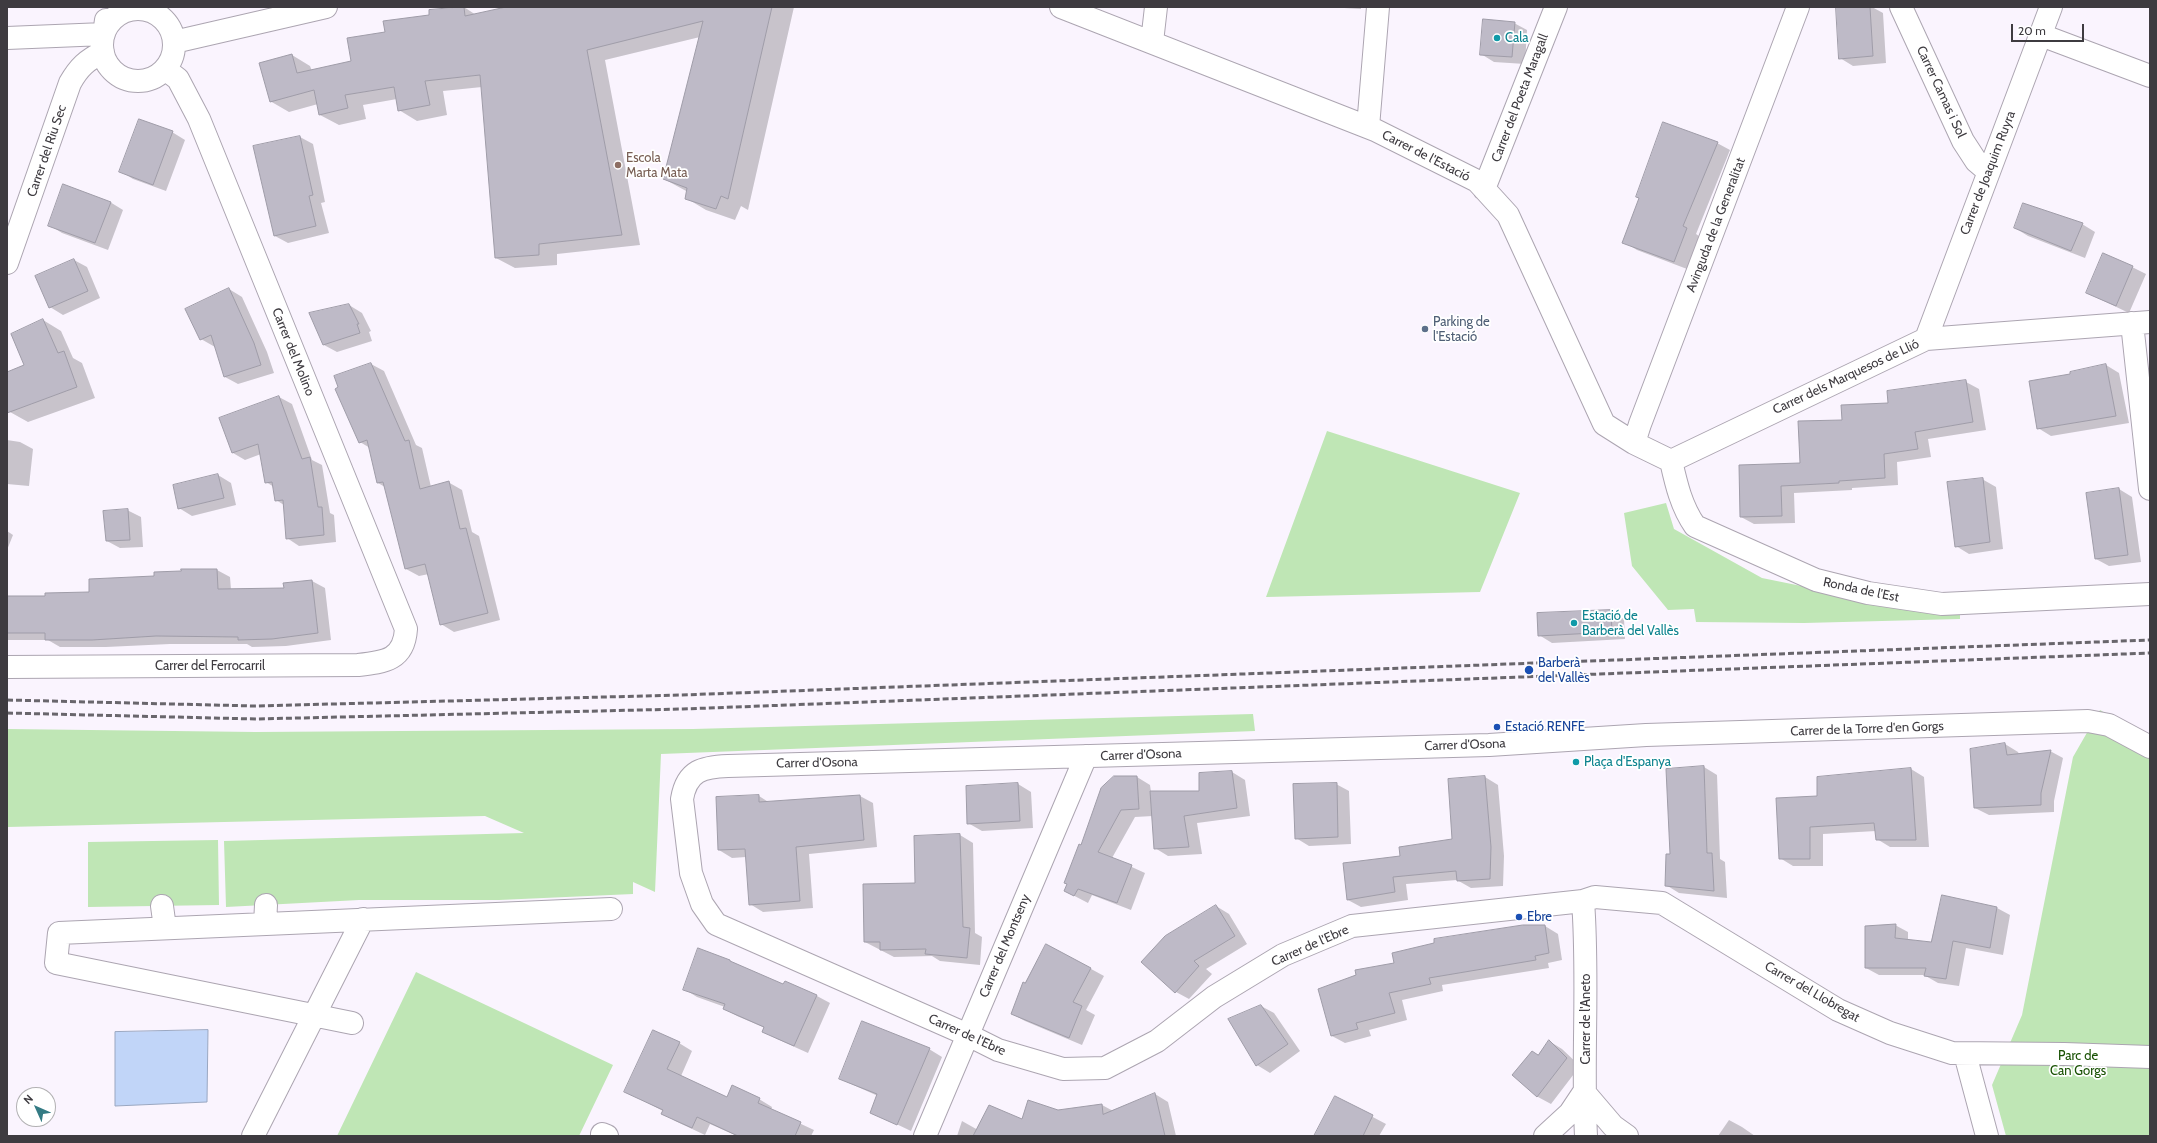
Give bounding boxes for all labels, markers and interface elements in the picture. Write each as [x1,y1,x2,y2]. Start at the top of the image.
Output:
scale bar [2013,16,2086,42]
text: 20 m [2018,23,2046,38]
place label: Cala [1505,30,1529,46]
street label: Carrer del Poeta Maragall [1488,32,1552,164]
marker: Cala [1492,33,1502,43]
street label: Carrer Camas i Sol [1913,44,1969,140]
street label: Carrer del Riu Sec [24,103,70,199]
street label: Carrer de Joaquim Ruyra [1957,109,2019,237]
street label: Carrer de l'Estació [1379,127,1473,185]
place label: Escola Marta Mata [626,150,688,181]
street label: Avinguda de la Generalitat [1683,156,1749,294]
marker: Escola Marta Mata [613,160,623,170]
street label: Carrer del Molino [268,306,318,398]
place label: Parking de l'Estació [1433,314,1490,345]
marker: Parking de l'Estació [1420,324,1430,334]
street label: Carrer dels Marquesos de Llió [1770,336,1922,418]
street label: Ronda de l'Est [1822,574,1900,606]
place label: Estació de Barberà del Vallès [1582,608,1679,639]
marker: Estació de Barberà del Vallès [1569,618,1579,628]
place label: Barberà del Vallès [1538,655,1590,686]
street label: Carrer del Ferrocarril [155,658,265,674]
marker: Barberà del Vallès [1523,664,1535,676]
place label: Estació RENFE [1505,719,1585,735]
street label: Carrer de la Torre d'en Gorgs [1790,719,1944,739]
marker: Estació RENFE [1492,722,1502,732]
street label: Carrer d'Osona [1424,736,1506,754]
street label: Carrer d'Osona [1100,746,1182,764]
street label: Carrer d'Osona [776,754,858,772]
place label: Plaça d'Espanya [1584,754,1671,770]
marker: Plaça d'Espanya [1571,757,1581,767]
street label: Carrer del Montseny [976,892,1034,1000]
place label: Ebre [1527,909,1552,925]
marker: Ebre [1514,912,1524,922]
street label: Carrer de l'Ebre [1269,922,1351,970]
street label: Carrer del Llobregat [1762,958,1862,1026]
street label: Carrer de l'Aneto [1578,974,1594,1064]
street label: Carrer de l'Ebre [926,1011,1008,1059]
park label: Parc de Can Gorgs [2050,1048,2106,1079]
north arrow [16,1087,56,1127]
text: N [21,1092,36,1107]

